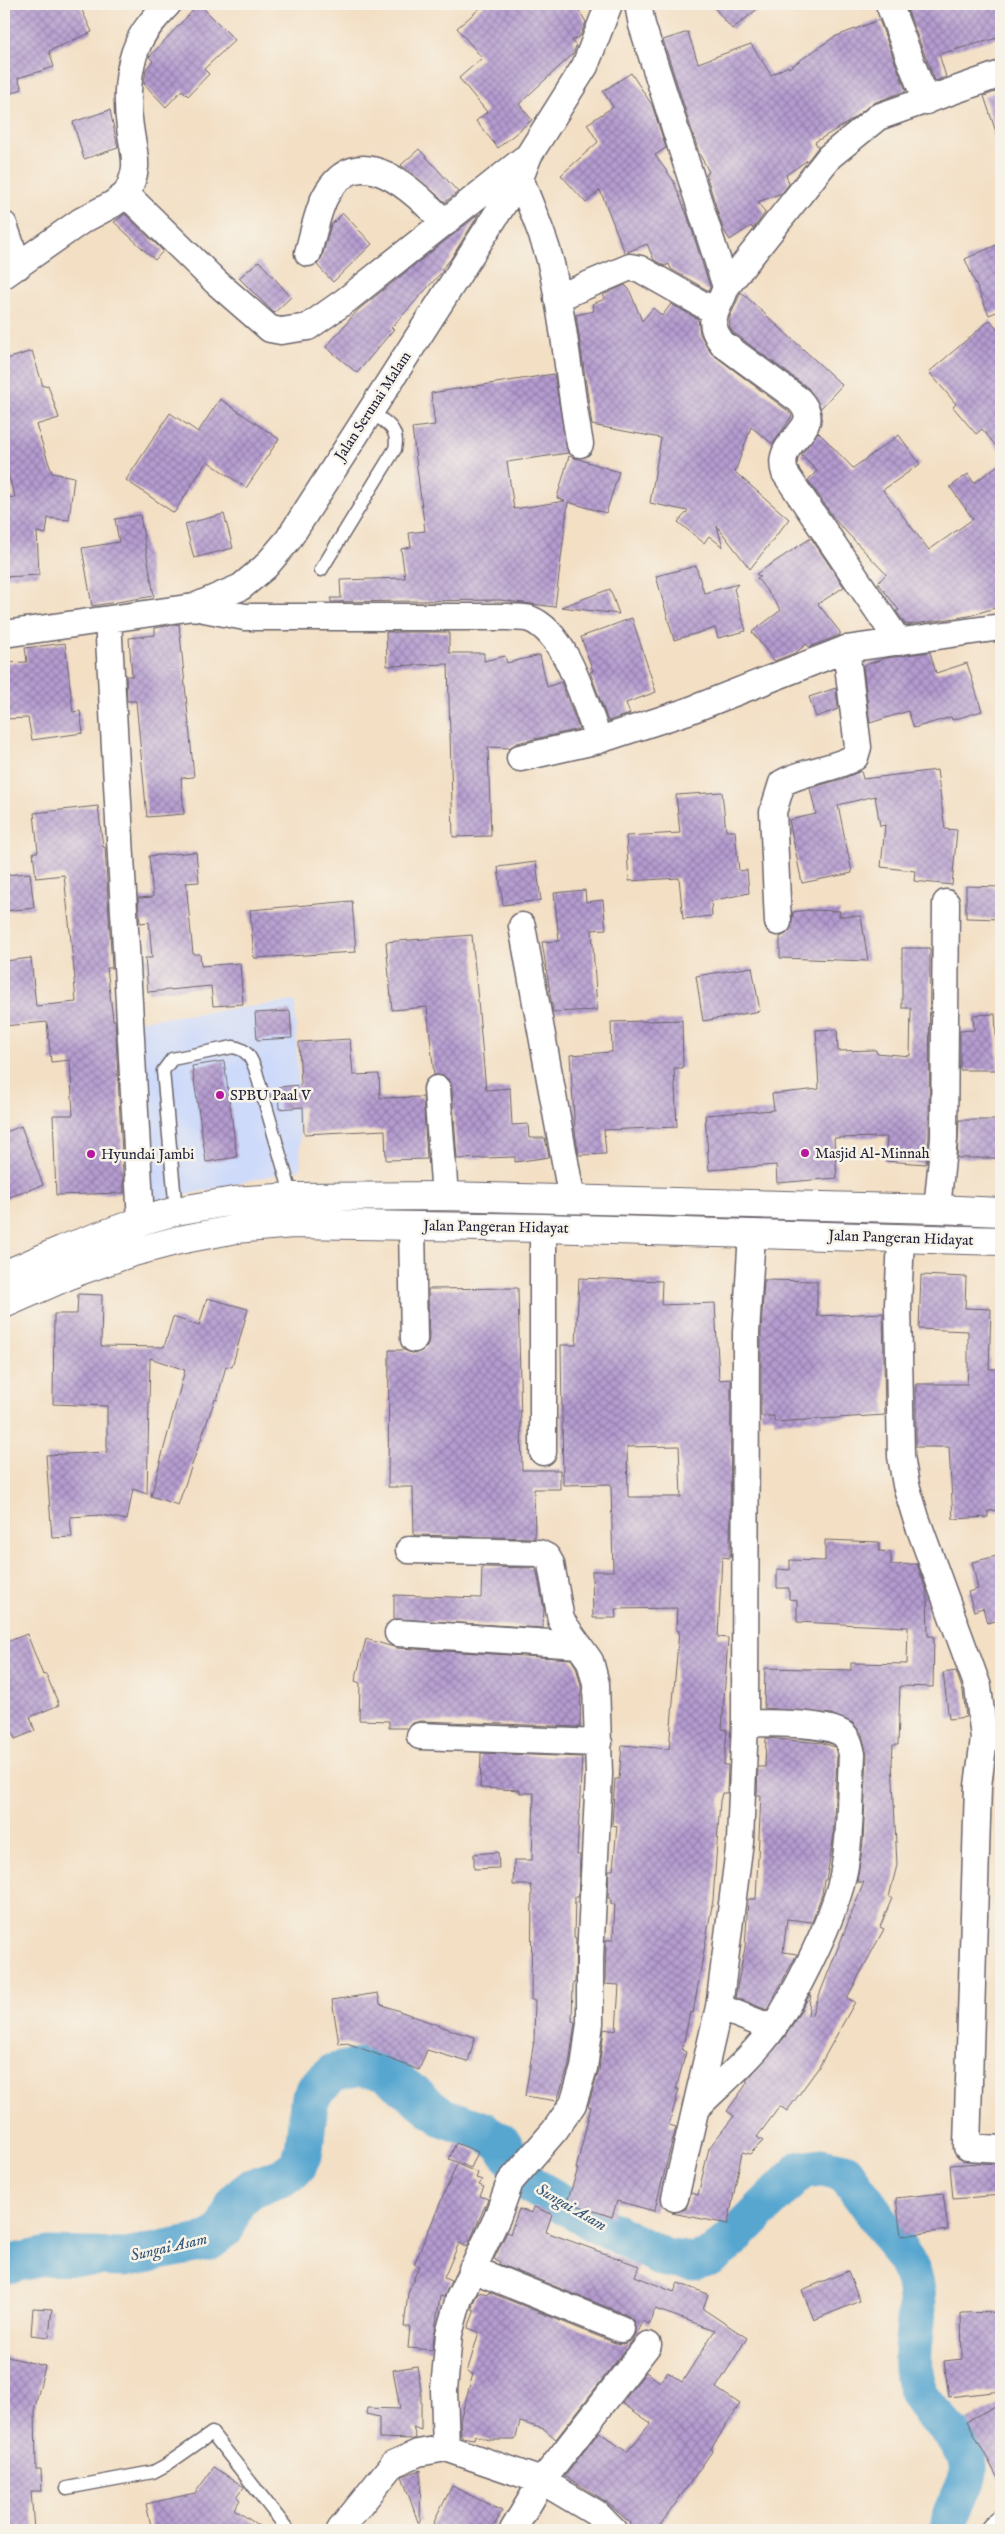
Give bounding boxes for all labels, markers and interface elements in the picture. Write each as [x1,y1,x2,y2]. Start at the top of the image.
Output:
street label: Jalan Serunai Malam [330,347,416,466]
place label: SPBU Paal V [230,1086,312,1105]
marker: SPBU Paal V [214,1089,226,1101]
place label: Masjid Al-Minnah [815,1144,929,1163]
place label: Hyundai Jambi [101,1145,194,1164]
marker: Masjid Al-Minnah [799,1147,811,1159]
marker: Hyundai Jambi [85,1148,97,1160]
street label: Jalan Pangeran Hidayat [421,1216,569,1238]
street label: Jalan Pangeran Hidayat [826,1226,974,1250]
water label: Sungai Asam [532,2180,610,2236]
water label: Sungai Asam [129,2229,209,2267]

